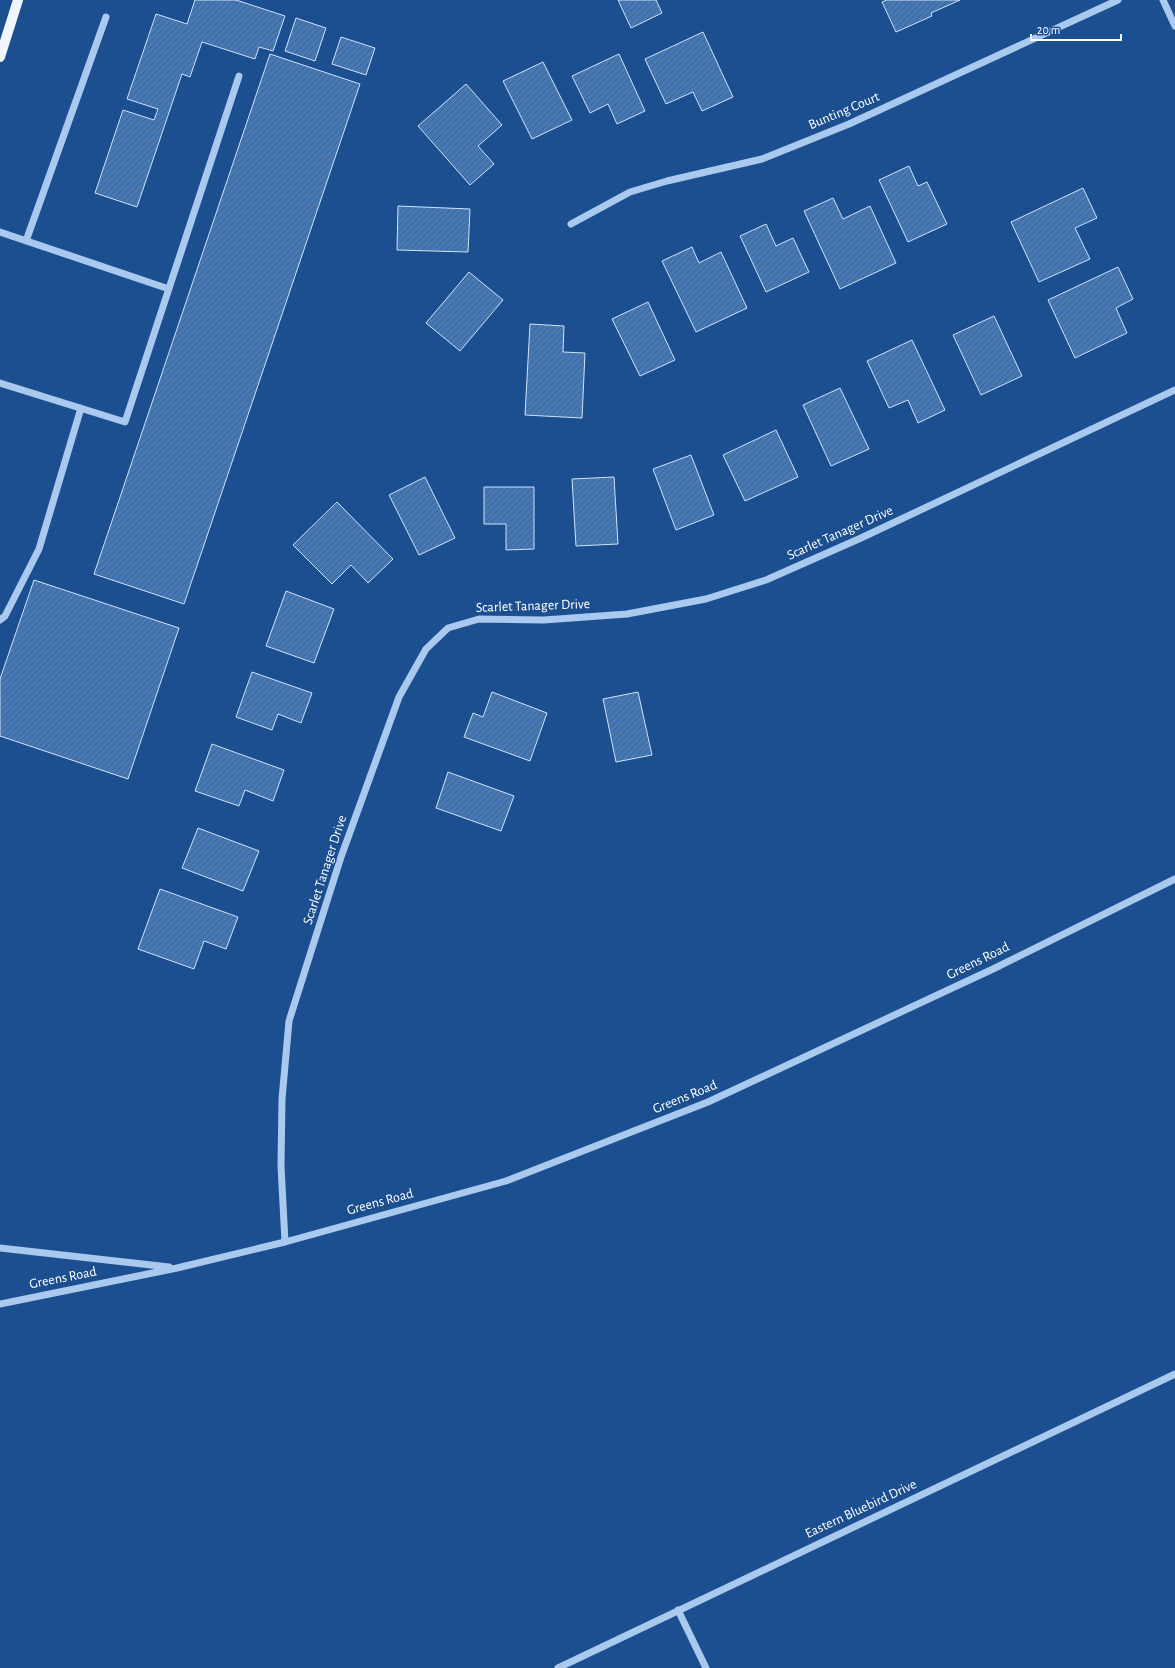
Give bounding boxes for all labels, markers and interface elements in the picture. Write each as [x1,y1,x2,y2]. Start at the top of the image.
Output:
scale bar [1031,16,1121,42]
text: 20 m [1037,24,1060,36]
street label: Bunting Court [806,90,882,132]
street label: Scarlet Tanager Drive [785,503,895,563]
street label: Scarlet Tanager Drive [476,597,590,615]
street label: Scarlet Tanager Drive [301,813,349,927]
street label: Greens Road [944,940,1012,982]
street label: Greens Road [651,1078,719,1116]
street label: Greens Road [345,1186,415,1218]
street label: Greens Road [28,1265,98,1291]
street label: Eastern Bluebird Drive [803,1477,919,1541]

